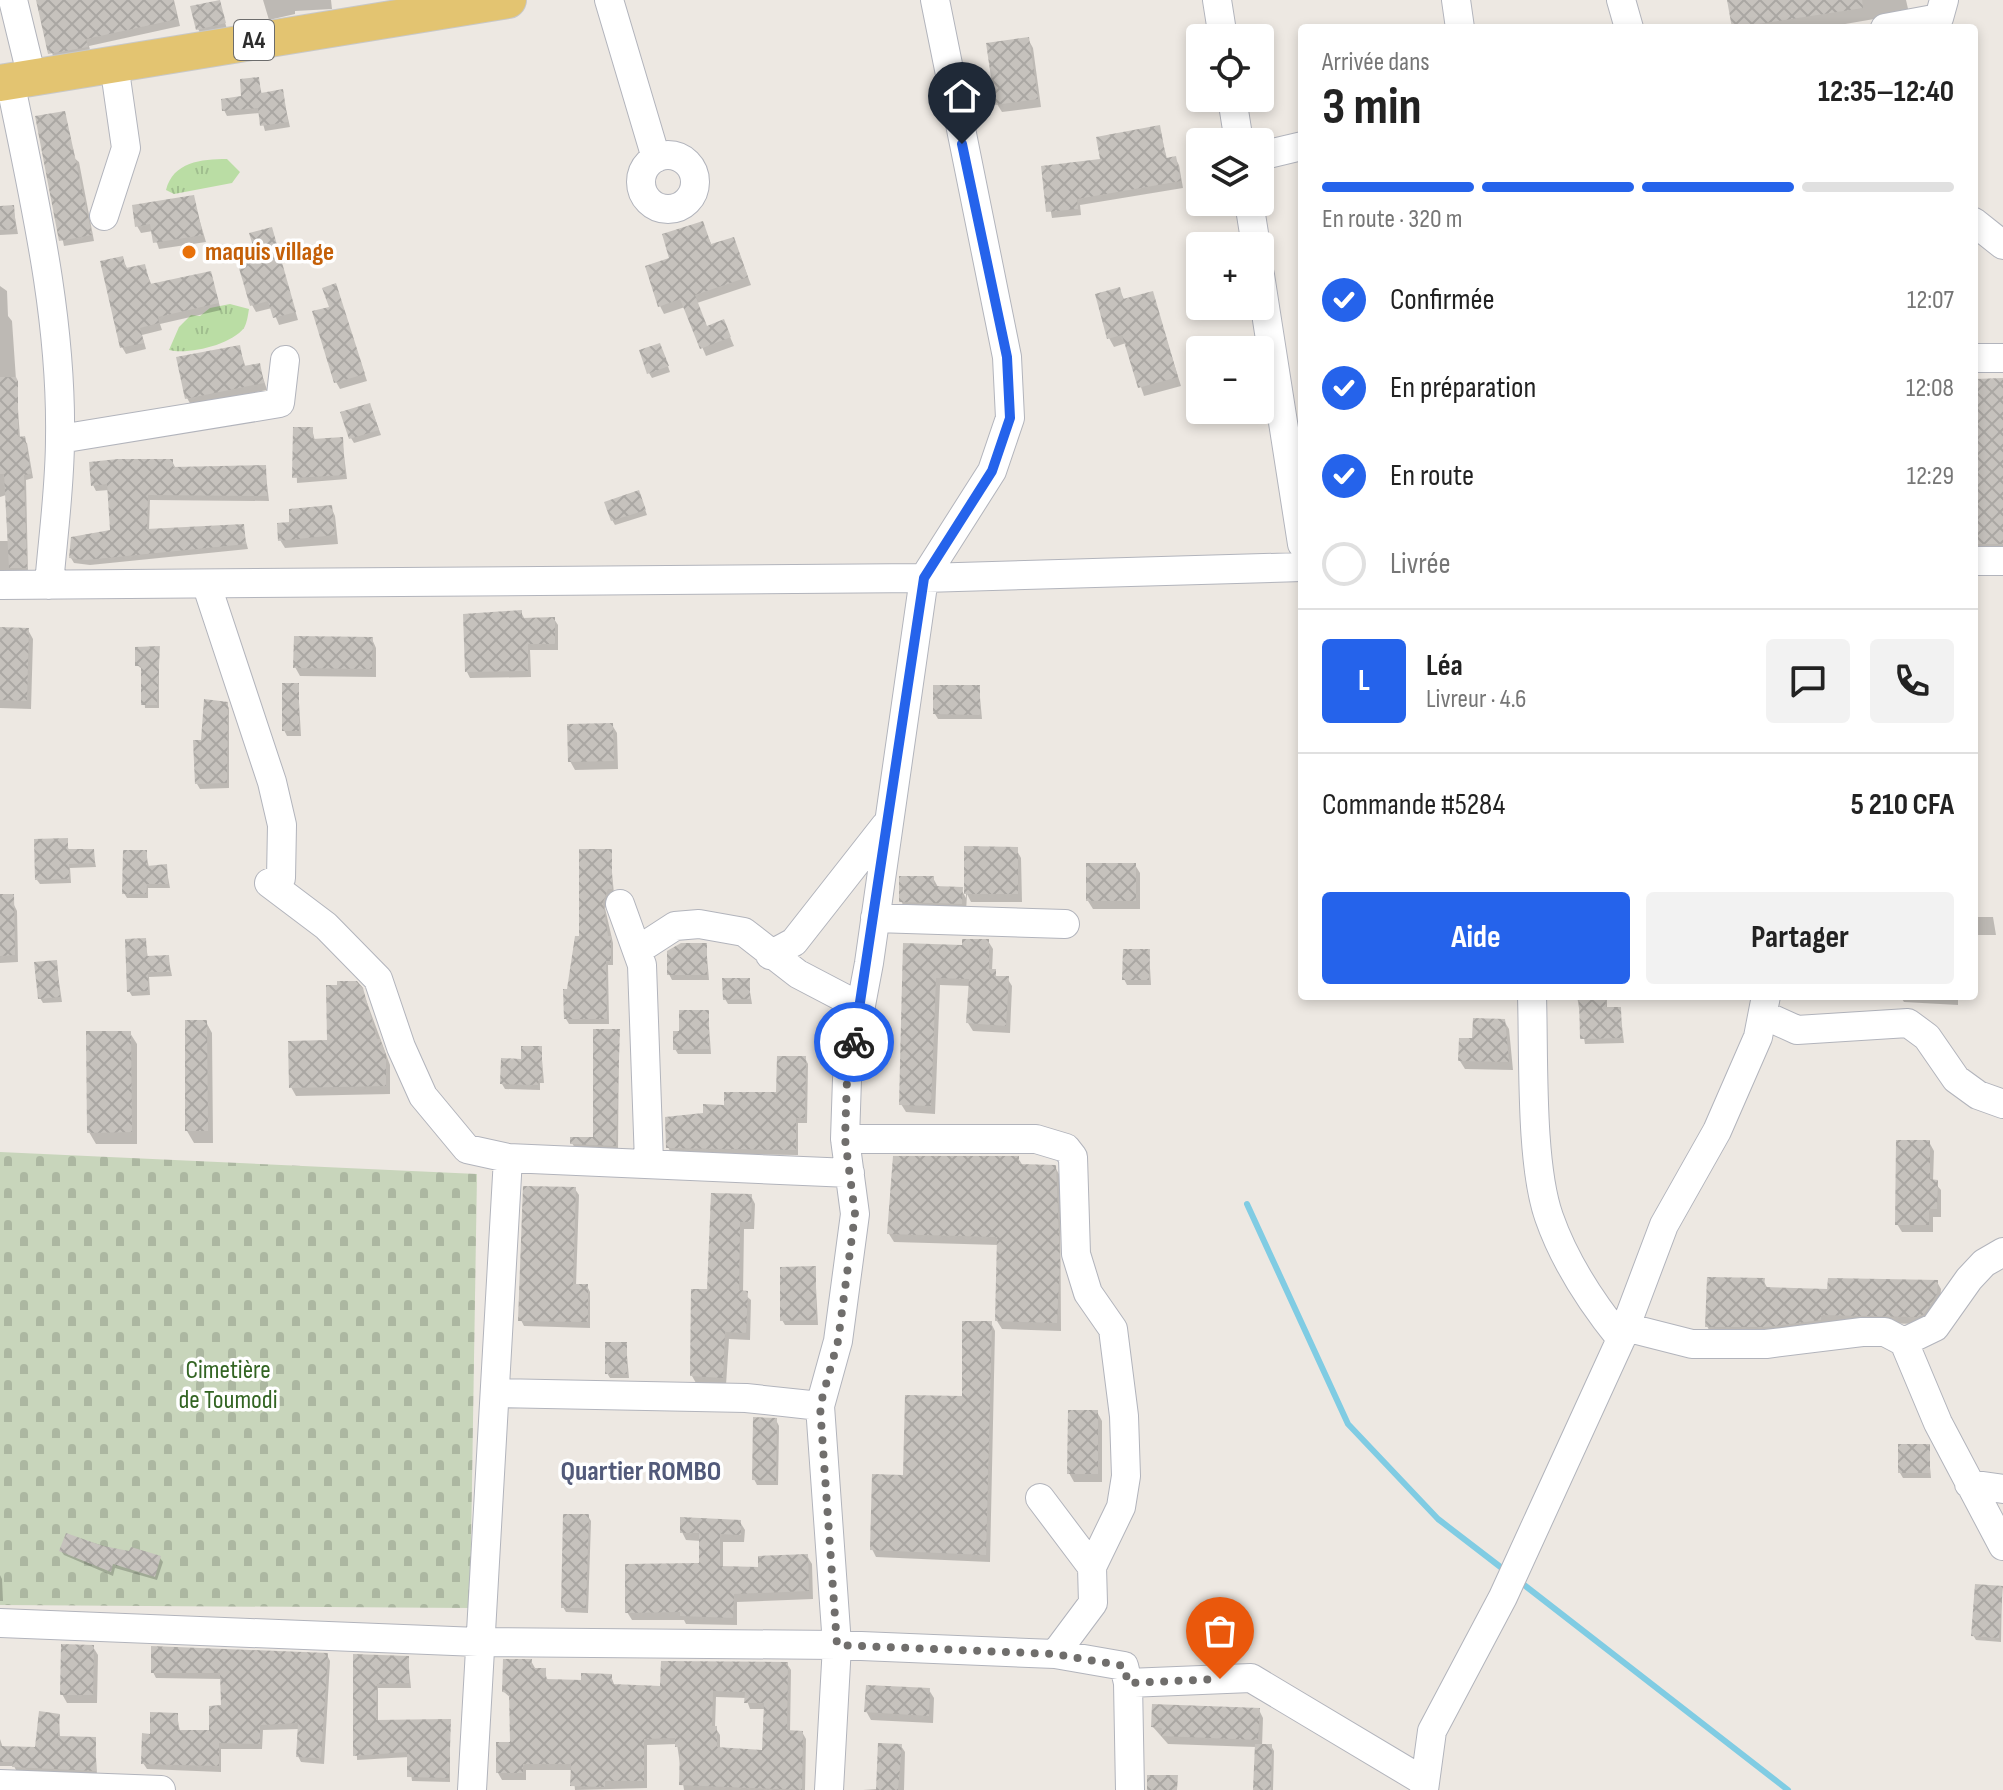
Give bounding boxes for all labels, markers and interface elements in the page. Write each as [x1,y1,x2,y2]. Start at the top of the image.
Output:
road number: A4 [234,20,274,60]
map controls [1186,24,1274,424]
button: locate [1186,24,1274,112]
text: Arrivée dans [1322,47,1430,78]
pin [928,62,996,144]
icon: home [940,74,984,118]
text: 12:35–12:40 [1818,74,1954,110]
text: 3 min [1322,76,1422,139]
button: layers [1186,128,1274,216]
text: En route · 320 m [1322,204,1462,235]
button: + [1186,232,1274,320]
place label: maquis village [205,237,334,268]
marker: maquis village [180,243,198,261]
icon: check [1322,278,1366,322]
text: Confirmée [1390,282,1495,318]
text: 12:07 [1907,285,1954,316]
button: − [1186,336,1274,424]
icon: check [1322,366,1366,410]
text: En préparation [1390,370,1536,406]
text: 12:08 [1906,373,1954,404]
icon: check [1322,454,1366,498]
text: En route [1390,458,1474,494]
text: 12:29 [1907,461,1954,492]
text: Livrée [1390,546,1451,582]
button: chat [1766,639,1850,723]
button: phone [1870,639,1954,723]
text: Léa [1426,648,1463,684]
text: L [1358,663,1370,699]
text: Livreur · 4.6 [1426,684,1526,715]
text: Commande #5284 [1322,787,1505,823]
text: 5 210 CFA [1851,787,1954,823]
button: Aide [1322,892,1630,984]
button: Partager [1646,892,1954,984]
courier [814,1002,894,1082]
icon: bike [832,1020,876,1064]
park label: Cimetière de Toumodi [178,1355,278,1416]
district label: Quartier ROMBO [561,1455,721,1488]
pin [1186,1597,1254,1679]
icon: bag [1198,1609,1242,1653]

